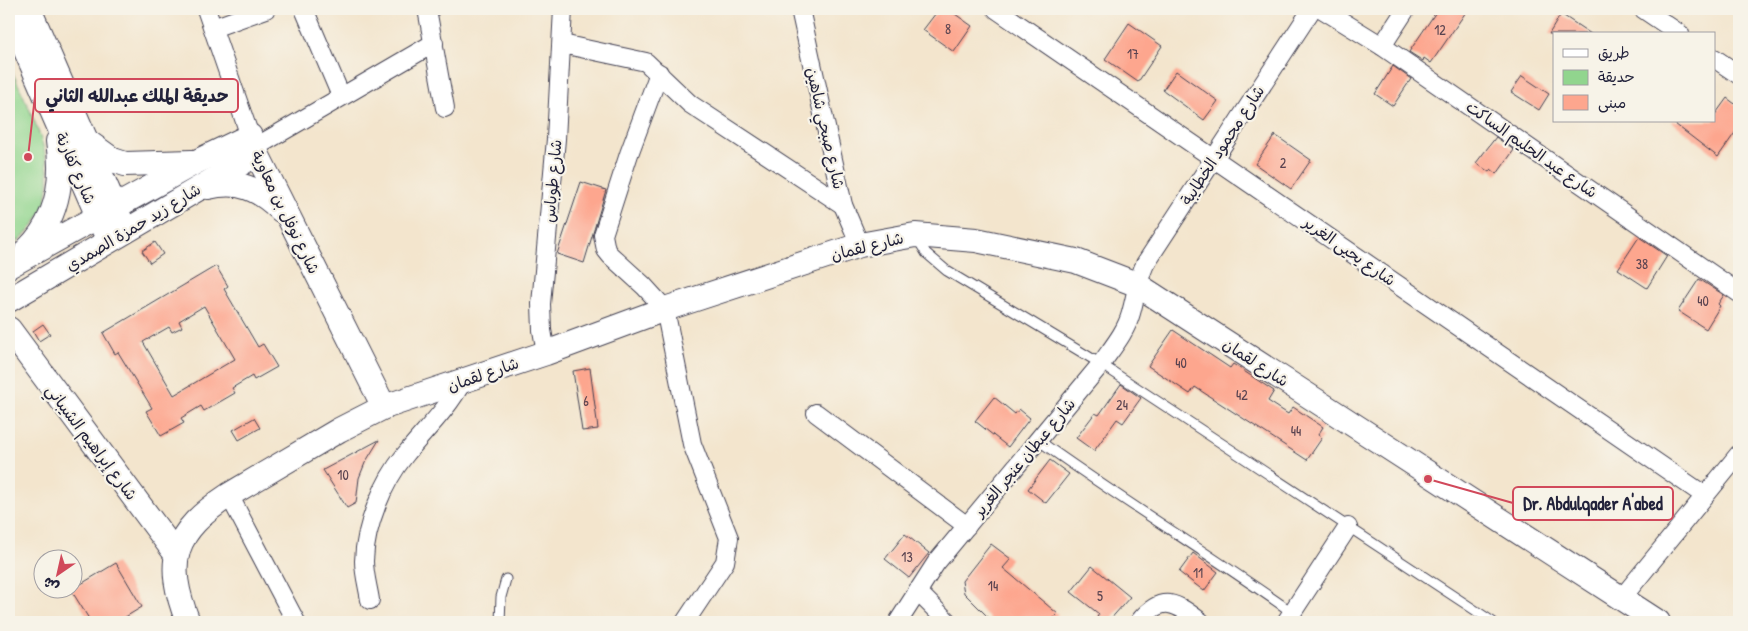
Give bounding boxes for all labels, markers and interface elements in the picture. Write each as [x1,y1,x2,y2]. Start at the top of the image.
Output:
house number: 8 [945,19,951,38]
house number: 12 [1434,20,1446,39]
legend [1553,32,1716,122]
text: طريق [1598,42,1630,63]
house number: 17 [1127,44,1139,63]
street label: شارع صبحي شاهين [797,65,851,192]
text: حديقة [1598,66,1635,87]
callout: حديقة الملك عبدالله الثاني [35,79,238,112]
street label: شارع محمود الخطايبة [1175,81,1270,210]
text: حديقة الملك عبدالله الثاني [45,83,229,112]
text: مبنى [1598,92,1626,113]
street label: شارع عبد الحليم الساكت [1461,95,1602,204]
street label: شارع كفارنة [49,129,102,208]
street label: شارع طوباس [537,139,568,224]
street label: شارع نوفل بن معاوية [246,147,325,278]
house number: 2 [1280,153,1287,172]
street label: شارع زيد حمزة الصمدي [61,178,205,277]
street label: شارع يحيى الغرير [1297,210,1400,292]
street label: شارع لقمان [828,226,906,267]
house number: 38 [1636,254,1648,273]
house number: 40 [1697,291,1709,310]
street label: شارع لقمان [1218,333,1293,392]
street label: شارع لقمان [444,352,522,397]
house number: 40 [1175,353,1187,372]
street label: شارع إبراهيم الشيباني [38,380,143,507]
house number: 42 [1236,385,1248,404]
house number: 6 [583,391,589,410]
street label: شارع عبطان عنجر الغرير [967,393,1081,523]
house number: 24 [1116,395,1128,414]
house number: 44 [1291,421,1301,440]
house number: 10 [337,465,349,484]
callout: Dr. Abdulqader A'abed [1513,487,1673,520]
text: Dr. Abdulqader A'abed [1523,491,1663,517]
house number: 13 [901,547,913,566]
north arrow [32,548,82,598]
house number: 11 [1193,563,1203,582]
text: ش [39,573,62,597]
house number: 14 [988,576,998,595]
house number: 5 [1097,586,1103,605]

